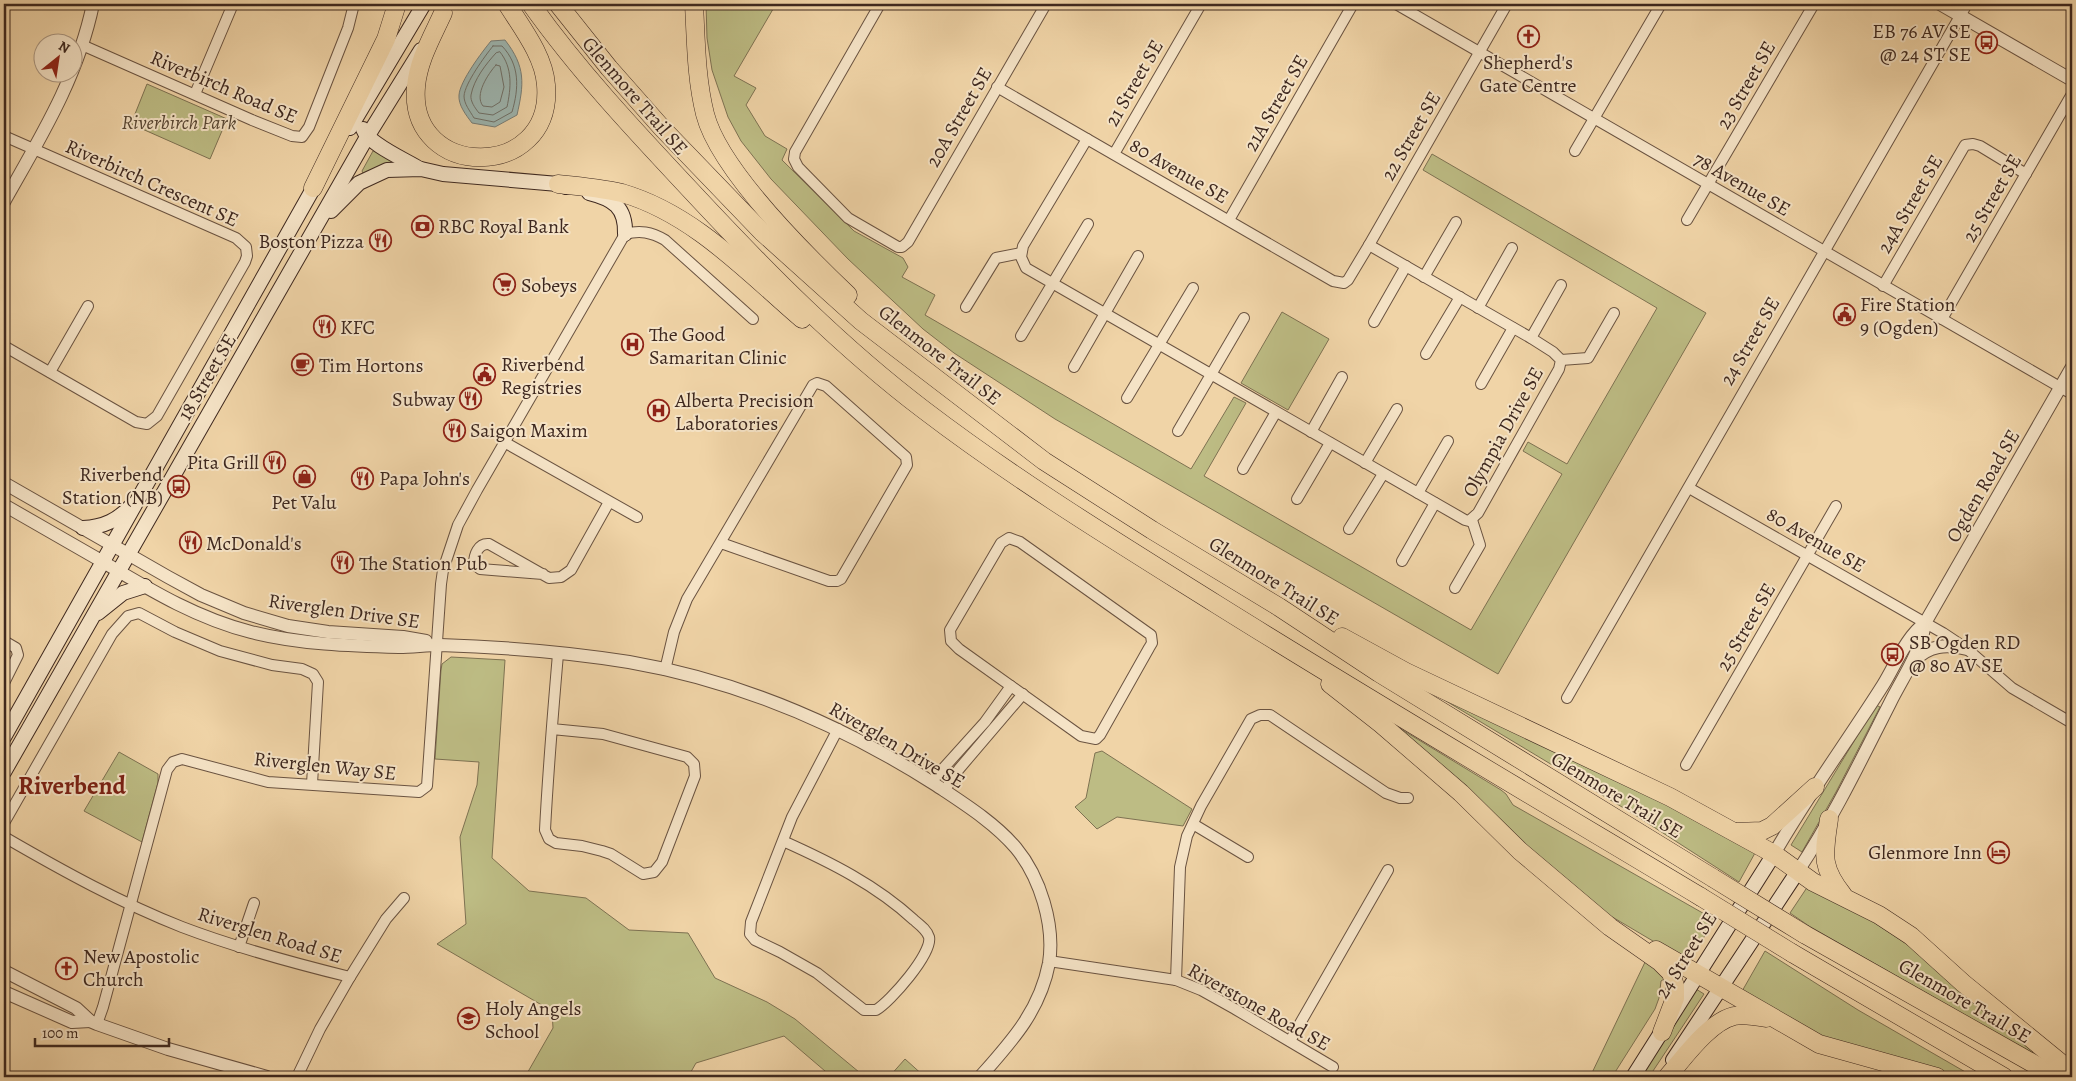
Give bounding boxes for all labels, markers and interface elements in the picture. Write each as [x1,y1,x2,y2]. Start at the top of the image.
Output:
place label: EB 76 AV SE @ 24 ST SE [1872,18,1971,68]
church icon: Shepherd's Gate Centre [1516,24,1540,48]
bus stop icon: EB 76 AV SE @ 24 ST SE [1975,30,1999,54]
street label: Glenmore Trail SE [576,31,694,161]
north arrow [32,32,82,82]
street label: 21 Street SE [1098,35,1170,131]
text: N [55,36,73,58]
street label: 23 Street SE [1710,36,1782,134]
street label: Riverbirch Road SE [146,44,302,130]
place label: Shepherd's Gate Centre [1479,49,1577,99]
street label: 21A Street SE [1237,50,1315,156]
street label: 20A Street SE [919,62,999,172]
street label: 22 Street SE [1375,87,1447,185]
park label: Riverbirch Park [122,109,236,136]
street label: 80 Avenue SE [1125,132,1233,210]
street label: Riverbirch Crescent SE [61,133,243,233]
street label: 78 Avenue SE [1688,145,1796,223]
street label: 25 Street SE [1956,149,2028,247]
street label: 24A Street SE [1871,150,1949,258]
place label: RBC Royal Bank [438,213,569,240]
bank icon: RBC Royal Bank [410,214,434,238]
place label: Boston Pizza [259,228,365,255]
restaurant icon: Boston Pizza [368,229,392,253]
place label: Sobeys [521,272,577,299]
supermarket icon: Sobeys [493,273,517,297]
place label: Fire Station 9 (Ogden) [1860,291,1956,341]
street label: 24 Street SE [1714,292,1786,390]
street label: Glenmore Trail SE [873,299,1007,411]
public building icon: Fire Station 9 (Ogden) [1832,303,1856,327]
place label: KFC [340,314,375,341]
restaurant icon: KFC [312,315,336,339]
place label: The Good Samaritan Clinic [649,321,787,371]
street label: 18 Street SE [171,329,243,425]
hospital icon: The Good Samaritan Clinic [621,333,645,357]
place label: Riverbend Registries [501,351,585,401]
place label: Tim Hortons [319,352,423,379]
cafe icon: Tim Hortons [291,353,315,377]
street label: Olympia Drive SE [1456,362,1550,502]
public building icon: Riverbend Registries [473,363,497,387]
place label: Subway [392,386,456,413]
restaurant icon: Subway [459,387,483,411]
place label: Alberta Precision Laboratories [674,387,814,437]
hospital icon: Alberta Precision Laboratories [647,399,671,423]
place label: Saigon Maxim [470,417,588,444]
restaurant icon: Saigon Maxim [442,418,466,442]
street label: Ogden Road SE [1940,424,2026,548]
place label: Pita Grill [187,449,259,476]
restaurant icon: Pita Grill [263,450,287,474]
place label: Riverbend Station (NB) [62,461,163,511]
shop icon: Pet Valu [292,464,316,488]
place label: Papa John's [379,465,470,492]
restaurant icon: Papa John's [351,466,375,490]
bus stop icon: Riverbend Station (NB) [167,474,191,498]
place label: Pet Valu [271,489,337,516]
street label: 80 Avenue SE [1762,501,1870,579]
place label: McDonald's [206,530,302,557]
street label: Glenmore Trail SE [1204,530,1344,632]
restaurant icon: McDonald's [178,531,202,555]
place label: The Station Pub [359,550,487,577]
restaurant icon: The Station Pub [331,551,355,575]
street label: 25 Street SE [1710,578,1782,676]
street label: Riverglen Drive SE [266,587,422,635]
place label: SB Ogden RD @ 80 AV SE [1909,629,2020,679]
bus stop icon: SB Ogden RD @ 80 AV SE [1881,642,1905,666]
street label: Riverglen Drive SE [824,695,970,795]
street label: Riverglen Way SE [253,745,397,787]
street label: Glenmore Trail SE [1546,745,1688,845]
district label: Riverbend [18,769,127,803]
place label: Glenmore Inn [1868,839,1982,866]
hotel icon: Glenmore Inn [1986,840,2010,864]
street label: Riverglen Road SE [194,900,346,970]
street label: 24 Street SE [1649,906,1723,1004]
place label: New Apostolic Church [83,943,199,993]
street label: Glenmore Trail SE [1894,952,2036,1050]
church icon: New Apostolic Church [55,956,79,980]
street label: Riverstone Road SE [1183,957,1335,1057]
place label: Holy Angels School [485,995,582,1045]
school or university icon: Holy Angels School [457,1007,481,1031]
scale bar [35,1016,169,1048]
text: 100 m [42,1023,79,1043]

